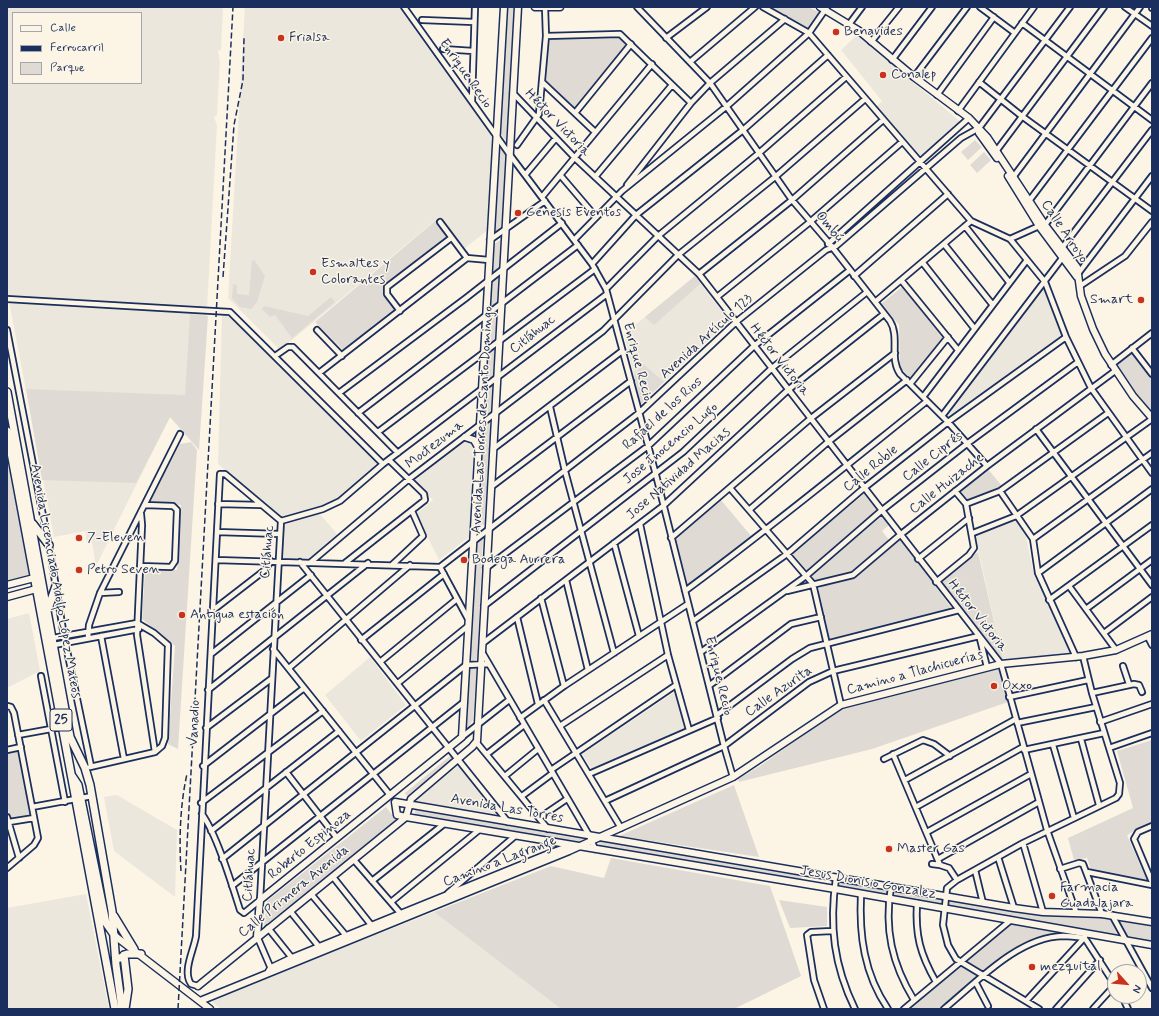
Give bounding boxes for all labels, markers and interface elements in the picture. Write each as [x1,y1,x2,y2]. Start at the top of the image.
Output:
legend [12,12,142,84]
text: Calle [50,20,76,36]
place label: Benavides [844,24,903,40]
marker: Benavides [831,27,841,37]
place label: Frialsa [289,30,330,46]
marker: Frialsa [276,33,286,43]
street label: Enrique Recio [435,36,495,112]
text: Ferrocarril [50,40,104,56]
text: Parque [50,60,85,76]
place label: Conalep [891,67,936,83]
marker: Conalep [878,70,888,80]
street label: Héctor Victoria [521,86,593,160]
street label: Calle Arroyo [1037,197,1091,267]
place label: Genesis Eventos [526,205,621,221]
marker: Genesis Eventos [513,208,523,218]
street label: Ombú [811,208,847,246]
place label: Esmaltes y Colorantes [321,256,390,288]
marker: Esmaltes y Colorantes [308,267,318,277]
street label: Avenida Artículo 123 [657,291,757,383]
place label: Smart [1090,292,1133,308]
marker: Smart [1136,295,1146,305]
street label: Avenida Las Torres de Santo Domingo [469,306,497,534]
street label: Citláhuac [507,312,559,358]
street label: Héctor Victoria [746,320,812,400]
street label: Enrique Recio [618,321,656,403]
street label: Rafael de los Rios [620,374,706,454]
street label: Jose Inocencio Lugo [620,400,722,488]
street label: Moctezuma [403,417,467,473]
street label: Jose Natividad Macias [624,424,734,524]
street label: Calle Ciprés [899,428,967,486]
street label: Calle Roble [840,442,902,496]
street label: Calle Huizache [907,450,987,518]
street label: Avenida Licenciado Adolfo López Mateos [26,462,84,700]
street label: Citláhuac [257,525,279,579]
place label: 7-Eleven [87,530,145,546]
marker: 7-Eleven [74,533,84,543]
place label: Bodega Aurrera [472,552,565,568]
marker: Bodega Aurrera [459,555,469,565]
place label: Petro Seven [87,562,160,578]
marker: Petro Seven [74,565,84,575]
street label: Héctor Victoria [944,576,1010,656]
place label: Antigua estación [190,607,284,623]
marker: Antigua estación [177,610,187,620]
street label: Enrique Recio [700,635,736,717]
street label: Camino a Tlachicuerías [845,647,985,699]
street label: Calle Azurita [742,663,816,721]
place label: Oxxo [1002,678,1032,694]
marker: Oxxo [989,681,999,691]
street label: Vanadio [185,699,205,747]
road number: 25 [50,709,72,731]
street label: Avenida Las Torres [449,791,565,827]
street label: Roberto Espinoza [265,806,355,884]
street label: Camino a Lagrange [441,833,559,891]
place label: Master Gas [897,841,965,857]
street label: Calle Primera Avenida [235,842,353,942]
marker: Master Gas [884,844,894,854]
street label: Citláhuac [240,848,260,902]
street label: Jesus Dionisio Gonzalez [799,863,937,903]
place label: Farmacia Guadalajara [1060,880,1133,912]
marker: Farmacia Guadalajara [1047,891,1057,901]
place label: mezquital [1040,959,1101,975]
marker: mezquital [1027,962,1037,972]
north arrow [1107,964,1147,1004]
text: N [1129,983,1145,995]

